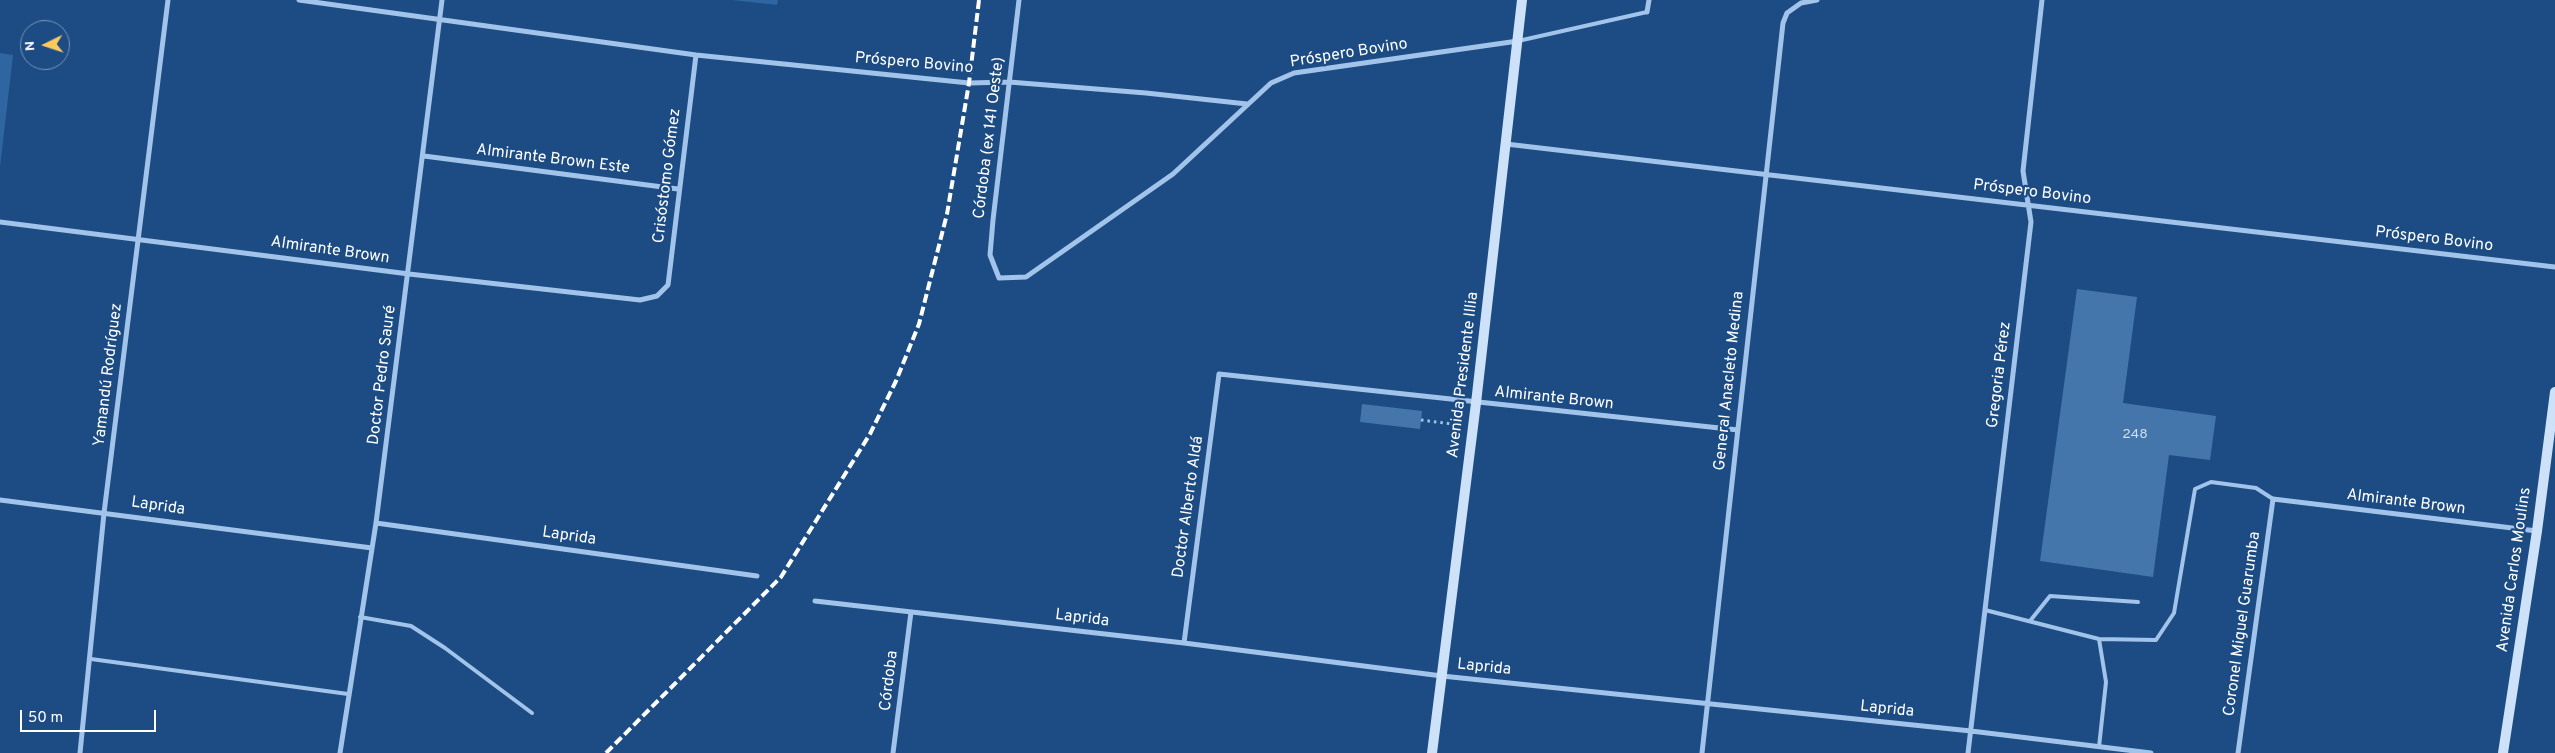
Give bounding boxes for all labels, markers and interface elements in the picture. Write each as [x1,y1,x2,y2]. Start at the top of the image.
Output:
north arrow [20,20,70,70]
street label: Próspero Bovino [1289,35,1409,73]
text: N [22,40,39,52]
street label: Próspero Bovino [854,49,974,79]
street label: Córdoba (ex 141 Oeste) [971,56,1009,220]
street label: Crisóstomo Gómez [650,108,686,244]
street label: Almirante Brown Este [475,141,631,179]
street label: Próspero Bovino [1972,176,2092,210]
street label: Próspero Bovino [2374,223,2494,257]
street label: Almirante Brown [269,233,391,269]
street label: General Anacleto Medina [1711,290,1749,472]
street label: Avenida Presidente Illia [1444,291,1484,459]
street label: Yamandú Rodríguez [91,302,127,448]
street label: Doctor Pedro Sauré [365,304,401,446]
street label: Gregoria Pérez [1984,321,2016,429]
street label: Almirante Brown [1493,383,1615,415]
house number: 248 [2122,427,2148,443]
street label: Doctor Alberto Aldá [1170,435,1208,579]
street label: Almirante Brown [2345,486,2467,520]
street label: Avenida Carlos Moulins [2494,486,2536,654]
street label: Laprida [130,494,186,520]
street label: Laprida [541,524,597,550]
street label: Coronel Miguel Guarumba [2221,530,2265,718]
street label: Laprida [1054,606,1110,632]
street label: Córdoba [877,650,903,712]
street label: Laprida [1456,656,1512,680]
street label: Laprida [1859,698,1915,722]
scale bar [22,700,159,732]
text: 50 m [28,709,63,728]

